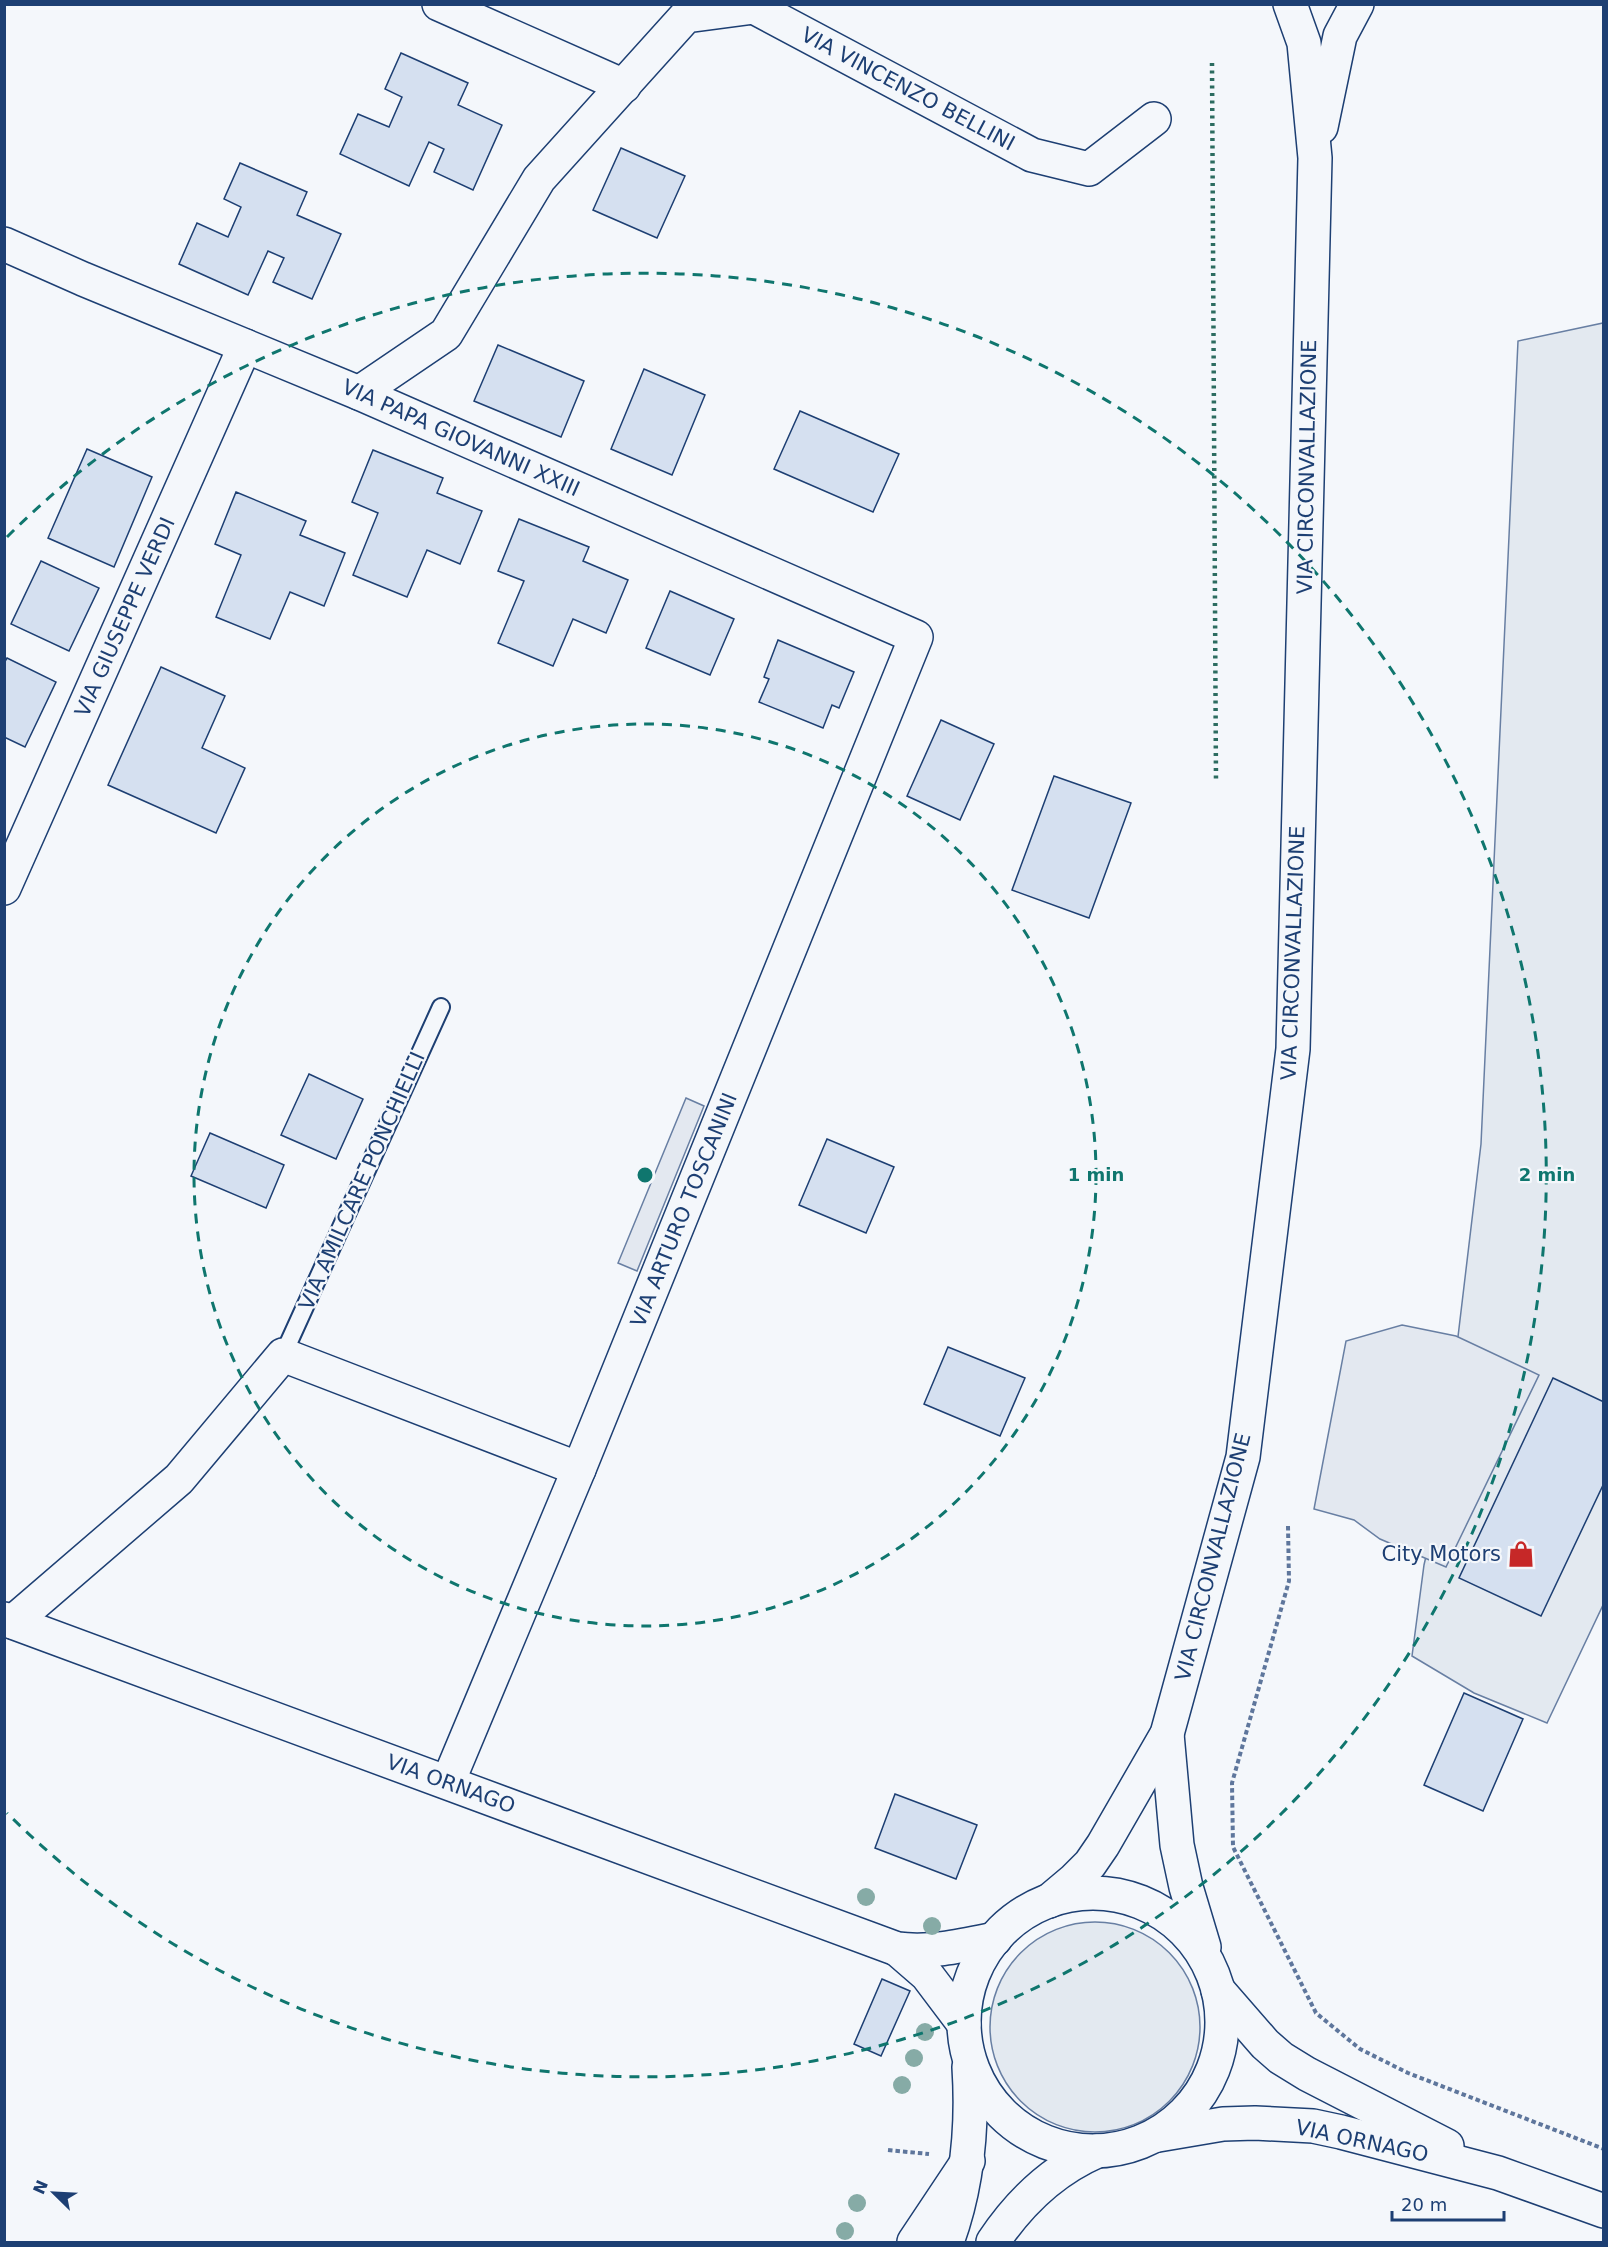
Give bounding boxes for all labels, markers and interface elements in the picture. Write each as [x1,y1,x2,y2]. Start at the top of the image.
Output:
street label: VIA VINCENZO BELLINI [797,22,1019,156]
street label: VIA CIRCONVALLAZIONE [1293,339,1321,595]
street label: VIA PAPA GIOVANNI XXIII [339,375,583,501]
street label: VIA GIUSEPPE VERDI [70,513,180,721]
street label: VIA CIRCONVALLAZIONE [1277,825,1309,1081]
street label: VIA AMILCARE PONCHIELLI [294,1048,430,1314]
street label: VIA ARTURO TOSCANINI [626,1089,742,1331]
text: 1 min [1068,1164,1124,1185]
text: 2 min [1519,1164,1575,1185]
centre of rings [635,1165,655,1185]
street label: VIA CIRCONVALLAZIONE [1171,1431,1255,1683]
shop icon: City Motors [1506,1539,1536,1569]
place label: City Motors [1382,1542,1501,1566]
street label: VIA ORNAGO [383,1750,519,1818]
street label: VIA ORNAGO [1293,2115,1431,2167]
north arrow [24,2163,84,2223]
text: N [29,2177,52,2197]
scale bar [1392,2184,1504,2222]
text: 20 m [1401,2194,1447,2215]

